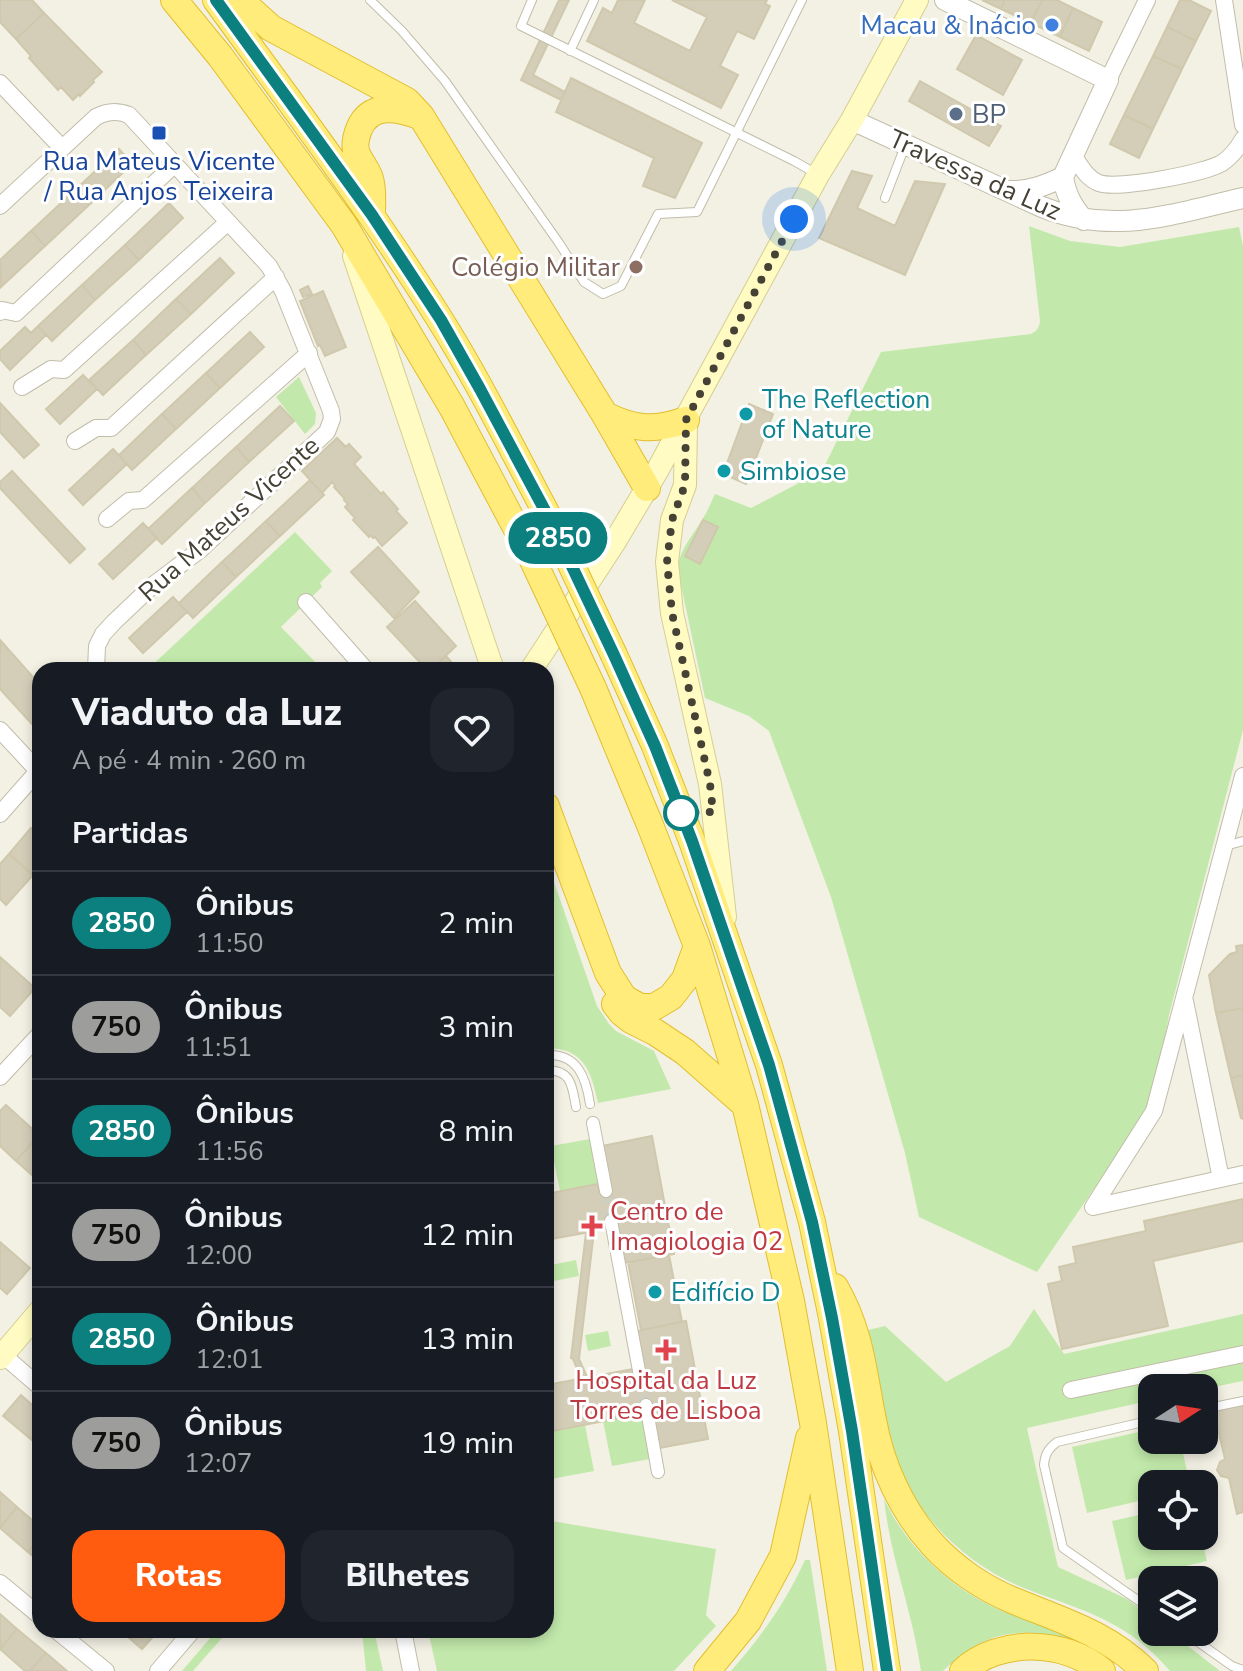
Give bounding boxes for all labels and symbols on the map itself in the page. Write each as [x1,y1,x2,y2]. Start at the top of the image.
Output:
place label: Macau & Inácio [861,8,1036,43]
marker: Macau & Inácio [1043,16,1061,34]
place label: BP [972,97,1006,132]
marker: BP [947,105,965,123]
street label: Travessa da Luz [883,121,1067,229]
marker: Rua Mateus Vicente / Rua Anjos Teixeira [150,124,168,142]
place label: Rua Mateus Vicente / Rua Anjos Teixeira [43,144,275,209]
your location [774,199,814,239]
place label: Colégio Militar [451,250,621,285]
marker: Colégio Militar [627,258,645,276]
place label: The Reflection of Nature [762,382,930,447]
marker: The Reflection of Nature [737,405,755,423]
street label: Rua Mateus Vicente [131,428,327,610]
place label: Simbiose [740,454,846,489]
marker: Simbiose [715,462,733,480]
line badge: 2850 [502,512,614,564]
unlabelled marker [664,796,698,830]
place label: Centro de Imagiologia 02 [610,1194,783,1259]
marker: Centro de Imagiologia 02 [581,1215,603,1237]
place label: Edifício D [671,1275,780,1310]
marker: Edifício D [646,1283,664,1301]
marker: Hospital da Luz Torres de Lisboa [655,1339,677,1361]
place label: Hospital da Luz Torres de Lisboa [570,1363,762,1428]
north arrow [1138,1374,1218,1454]

